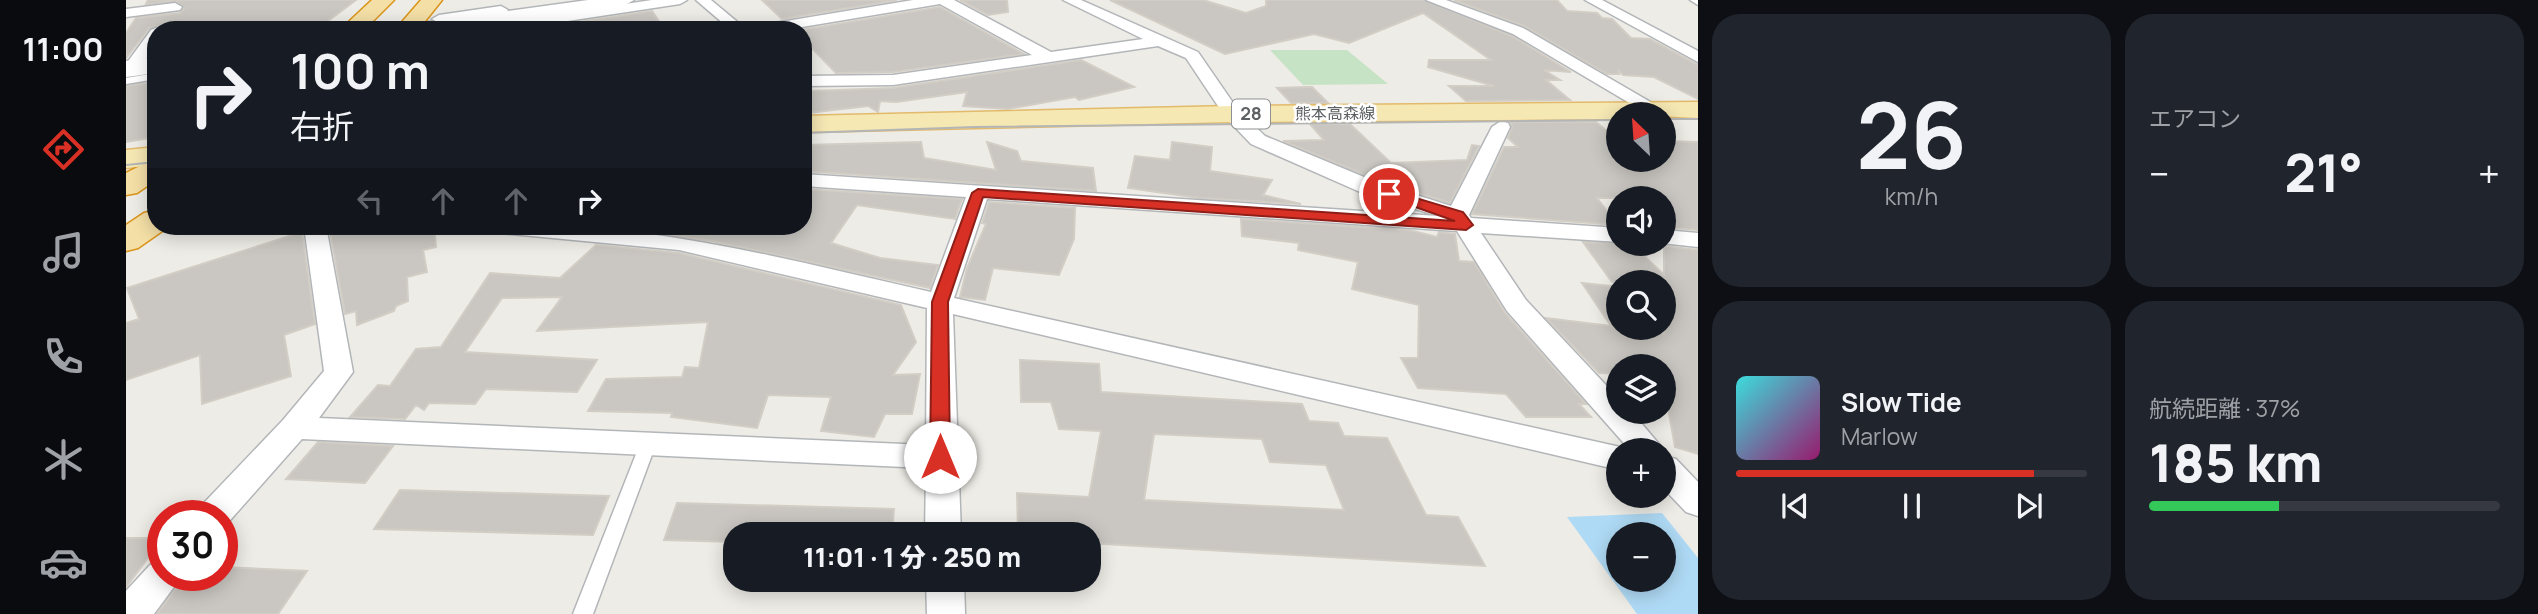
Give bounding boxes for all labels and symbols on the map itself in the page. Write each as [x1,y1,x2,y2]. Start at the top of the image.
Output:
road number: 28 [1232,100,1270,128]
street label: 熊本高森線 [1295,102,1375,124]
north arrow [1606,102,1676,172]
pin [1359,164,1419,224]
position arrow [903,420,977,494]
speed limit sign: 30 [147,500,238,591]

